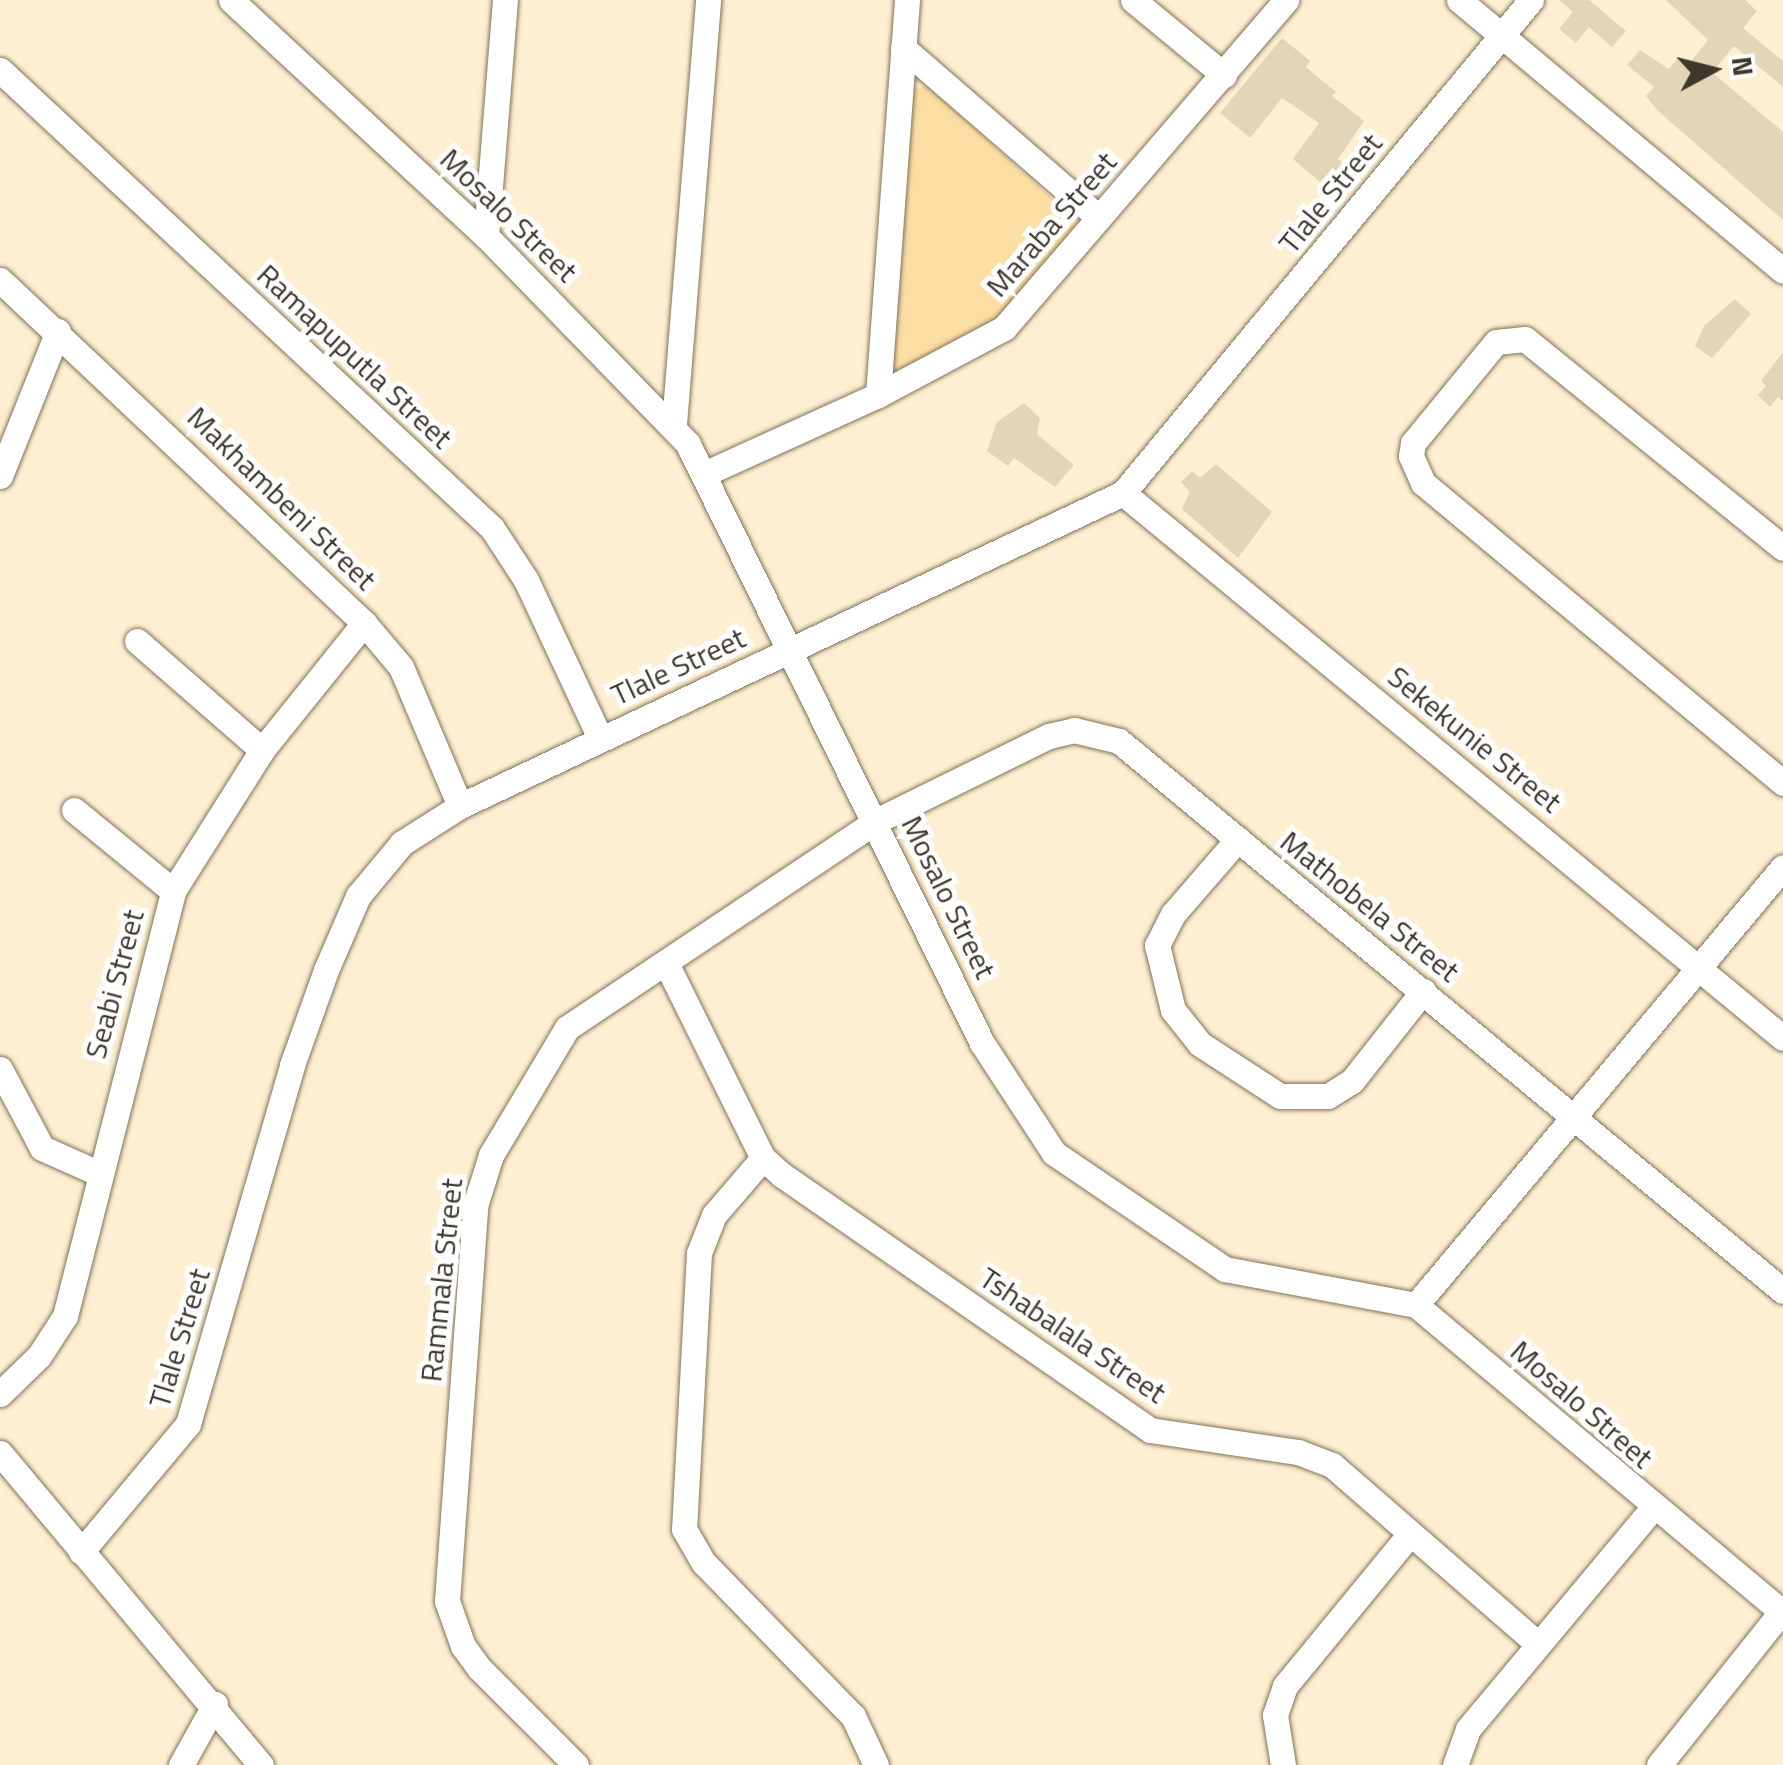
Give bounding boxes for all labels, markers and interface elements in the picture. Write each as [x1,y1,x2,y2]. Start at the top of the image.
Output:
north arrow [1663,20,1763,120]
text: N [1721,54,1766,79]
street label: Tlale Street [1271,126,1389,260]
street label: Mosalo Street [433,141,585,289]
street label: Maraba Street [978,144,1124,304]
street label: Ramapuputla Street [250,256,460,456]
street label: Makhambeni Street [180,399,384,597]
street label: Tlale Street [605,619,751,713]
street label: Sekekunie Street [1381,658,1569,820]
street label: Mosalo Street [894,810,1004,984]
street label: Mathobela Street [1273,823,1467,989]
street label: Seabi Street [77,906,151,1062]
street label: Rammala Street [412,1176,470,1384]
street label: Tshabalala Street [973,1259,1173,1411]
street label: Tlale Street [141,1264,217,1412]
street label: Mosalo Street [1504,1332,1660,1476]

